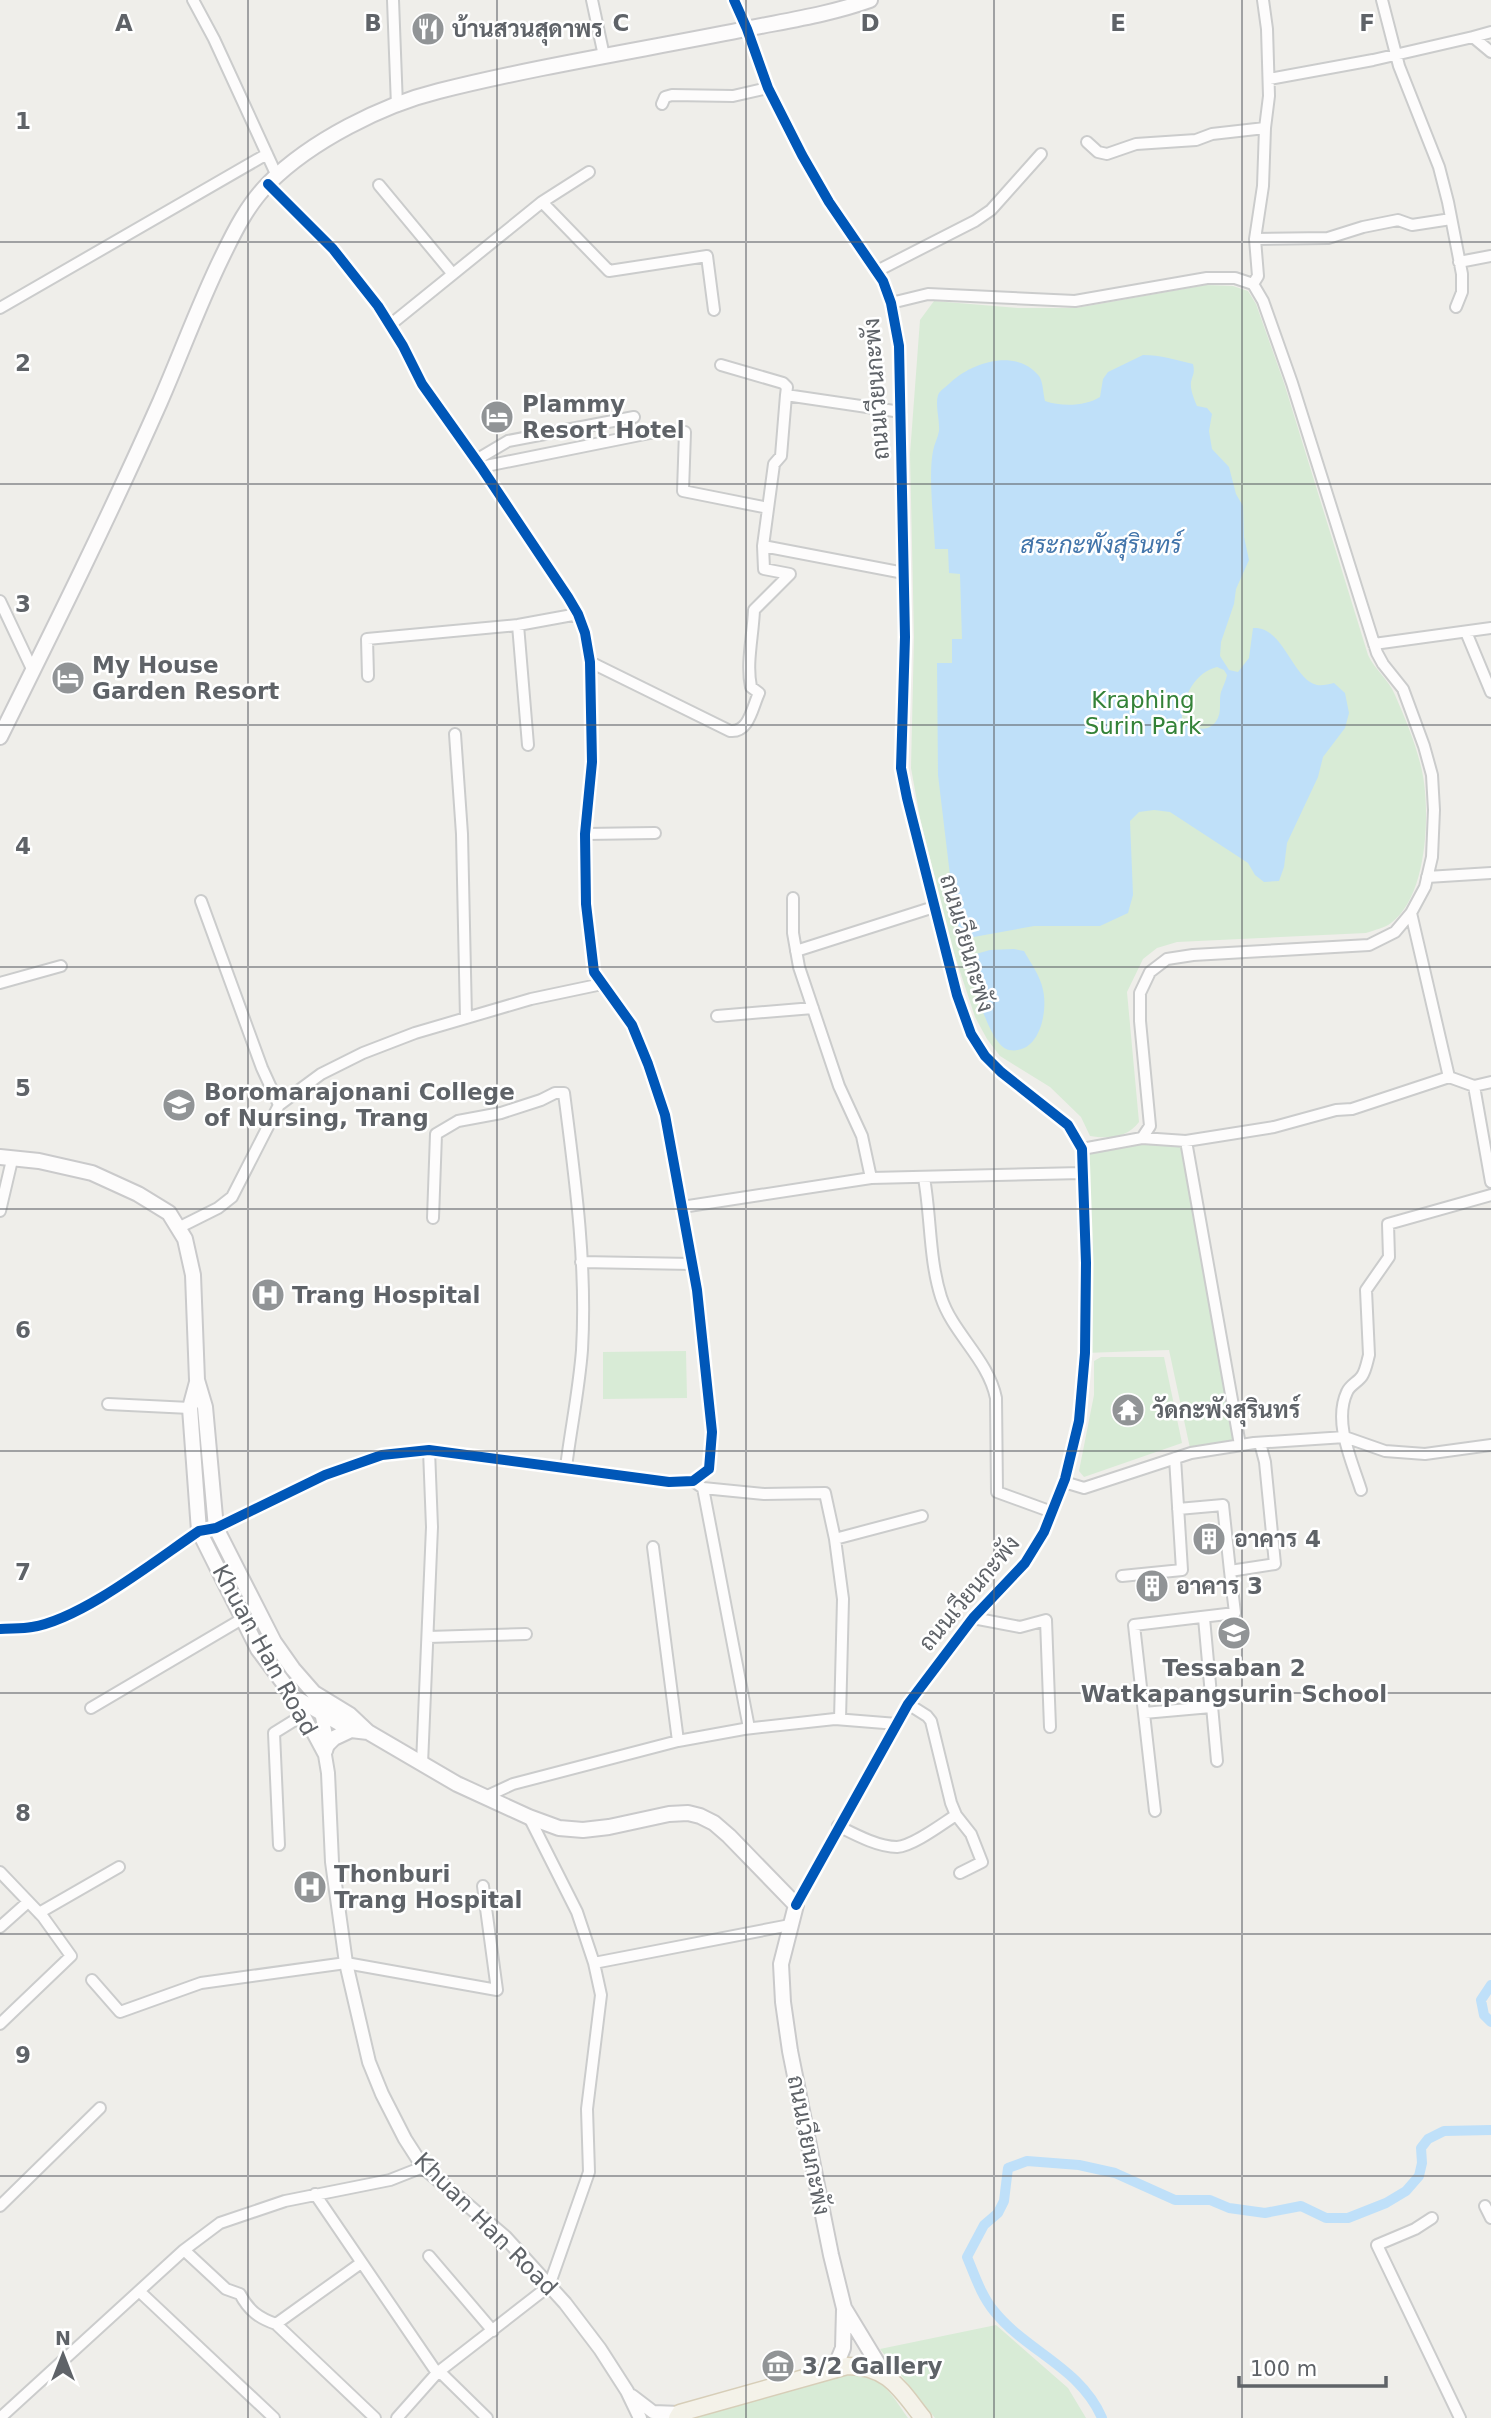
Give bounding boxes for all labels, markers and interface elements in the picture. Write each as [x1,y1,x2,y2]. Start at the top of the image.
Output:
text: A [115,10,133,36]
text: B [364,10,382,36]
restaurant icon: บ้านสวนสุดาพร [409,10,447,48]
text: C [613,10,629,36]
text: D [860,10,880,36]
text: E [1110,10,1126,36]
text: F [1359,10,1375,36]
place label: บ้านสวนสุดาพร [452,13,603,46]
text: 1 [15,108,31,134]
street label: ถนนเวียนกะพัง [856,317,894,461]
text: 2 [15,350,31,376]
place label: Plammy Resort Hotel [522,391,685,443]
hotel icon: Plammy Resort Hotel [478,398,516,436]
water label: สระกะพังสุรินทร์ [1020,529,1185,561]
text: 3 [15,591,31,617]
place label: My House Garden Resort [92,652,279,704]
hotel icon: My House Garden Resort [49,659,87,697]
park label: Kraphing Surin Park [1085,687,1202,739]
text: 4 [15,833,31,859]
street label: ถนนเวียนกะพัง [935,871,1001,1015]
text: 5 [15,1075,31,1101]
place label: Boromarajonani College of Nursing, Trang [204,1079,515,1131]
school or university icon: Boromarajonani College of Nursing, Trang [160,1086,198,1124]
hospital icon: Trang Hospital [249,1276,287,1314]
place label: Trang Hospital [292,1282,480,1308]
text: 6 [15,1317,31,1343]
temple icon: วัดกะพังสุรินทร์ [1109,1391,1147,1429]
place label: วัดกะพังสุรินทร์ [1152,1394,1302,1427]
building icon: อาคาร 4 [1190,1520,1228,1558]
place label: อาคาร 4 [1234,1526,1321,1552]
street label: ถนนเวียนกะพัง [912,1529,1025,1656]
text: 7 [15,1559,31,1585]
street label: Khuan Han Road [207,1560,323,1740]
building icon: อาคาร 3 [1133,1567,1171,1605]
place label: อาคาร 3 [1176,1573,1263,1599]
school or university icon: Tessaban 2 Watkapangsurin School [1215,1614,1253,1652]
place label: Tessaban 2 Watkapangsurin School [1081,1655,1387,1707]
text: 8 [15,1800,31,1826]
place label: Thonburi Trang Hospital [334,1861,522,1913]
hospital icon: Thonburi Trang Hospital [291,1868,329,1906]
text: 9 [15,2042,31,2068]
street label: ถนนเวียนกะพัง [783,2072,837,2217]
street label: Khuan Han Road [409,2147,563,2301]
north arrow [28,2320,98,2390]
text: N [55,2327,71,2349]
scale bar [1239,2344,1386,2388]
museum icon: 3/2 Gallery [759,2347,797,2385]
place label: 3/2 Gallery [802,2353,943,2379]
text: 100 m [1250,2357,1317,2381]

